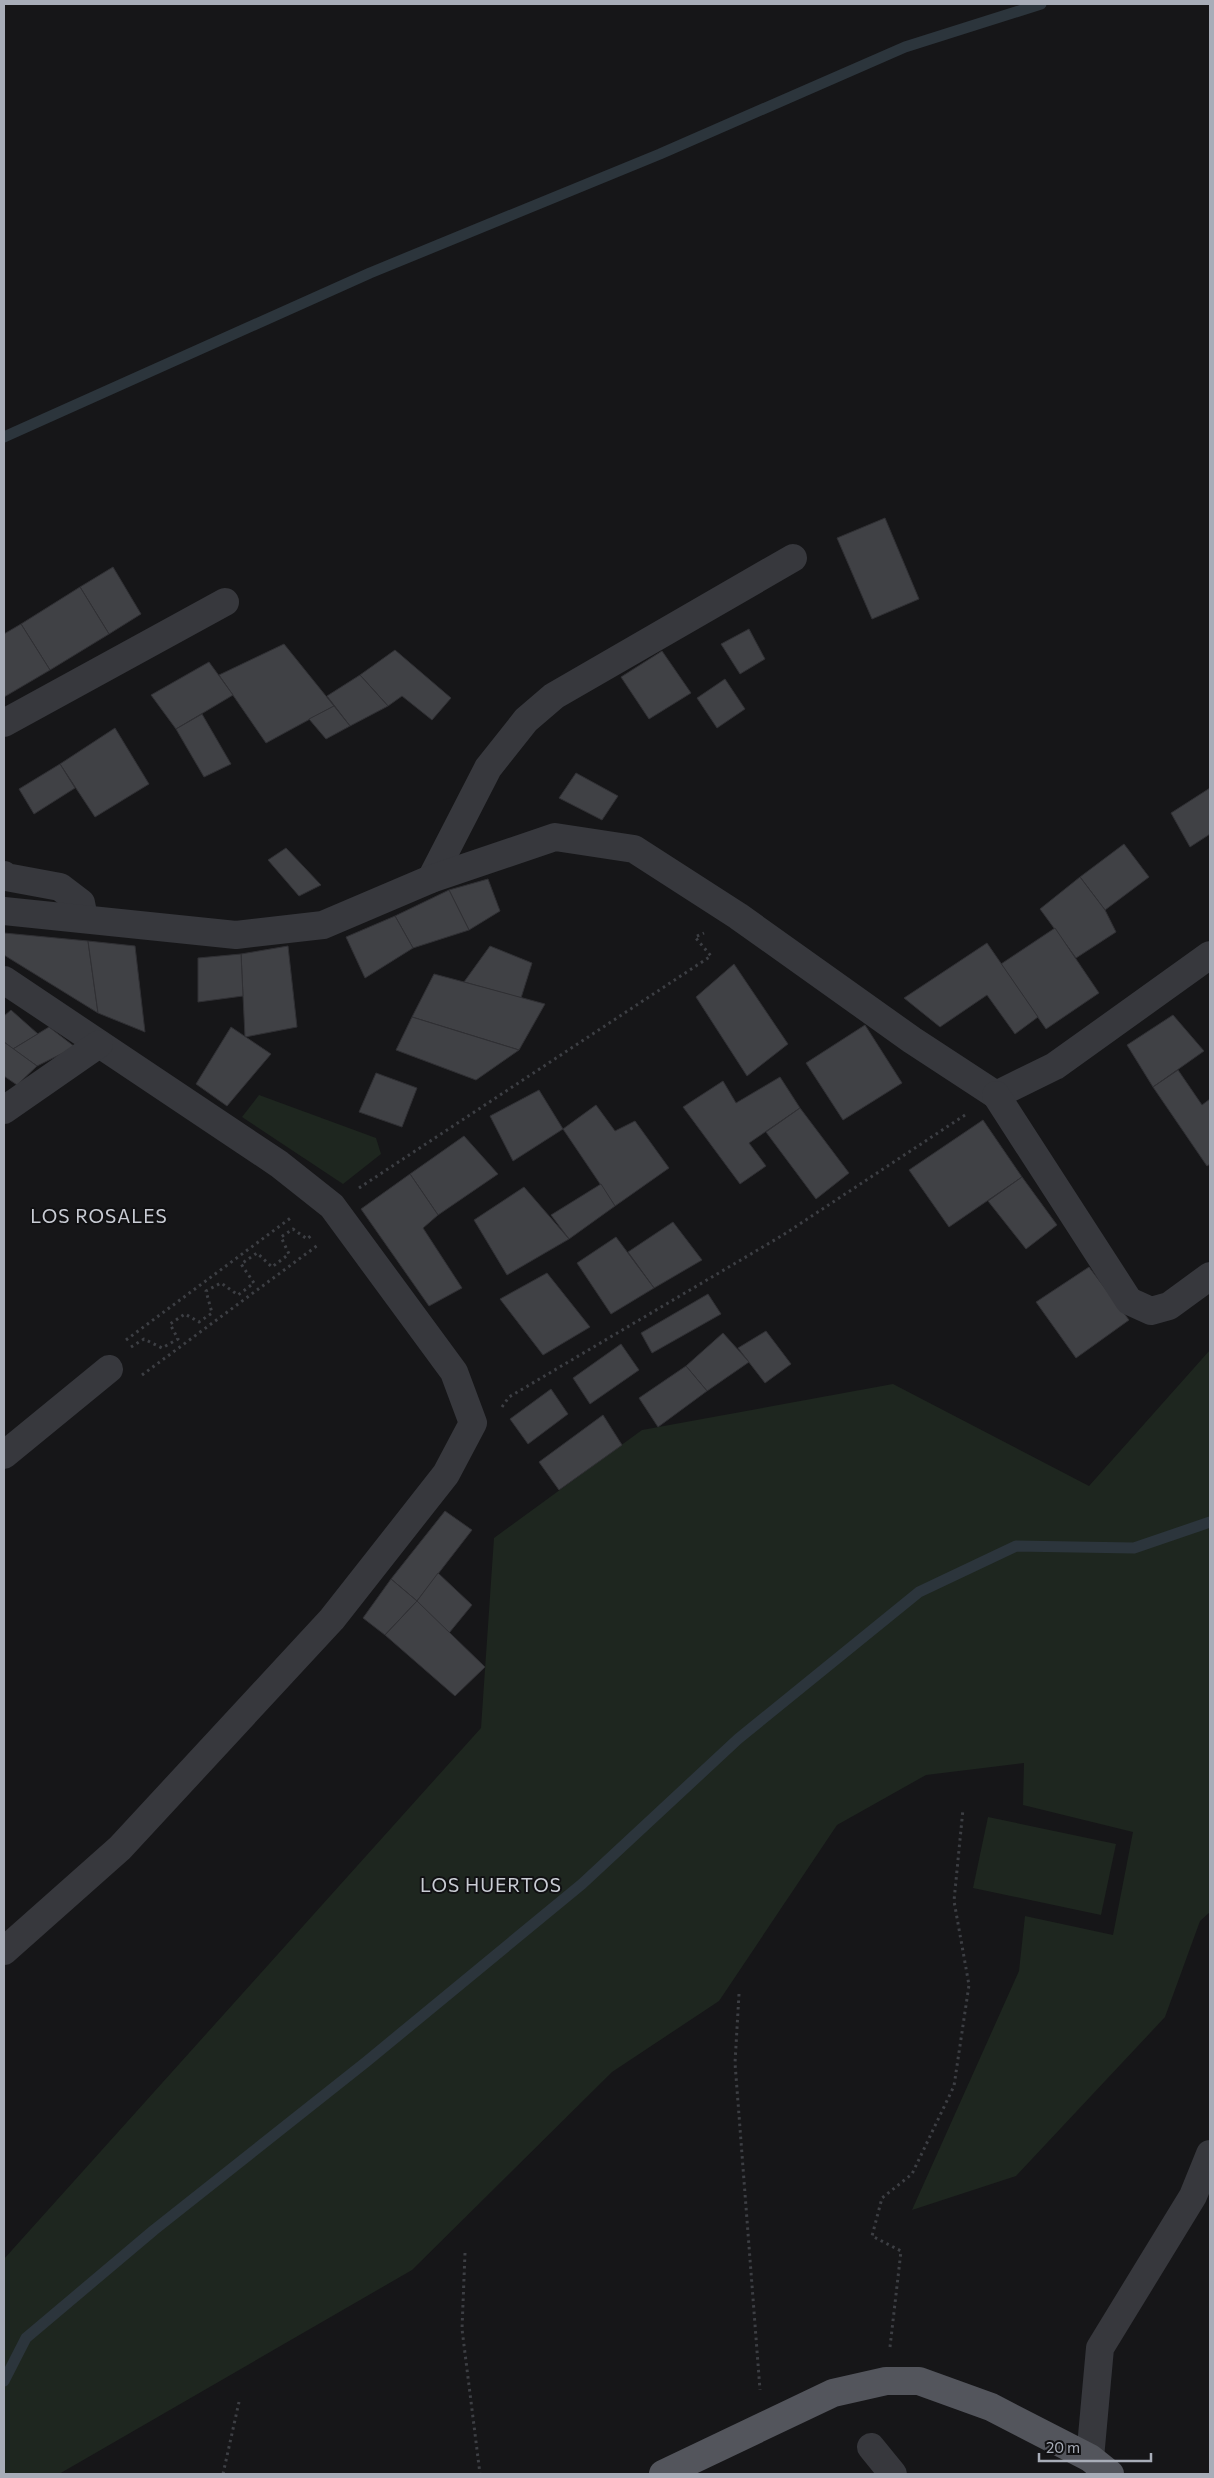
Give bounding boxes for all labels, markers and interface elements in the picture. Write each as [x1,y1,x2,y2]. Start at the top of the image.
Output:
district label: LOS ROSALES [30,1204,168,1227]
district label: LOS HUERTOS [420,1873,562,1896]
scale bar [1039,2430,1152,2462]
text: 20 m [1046,2438,1080,2456]

